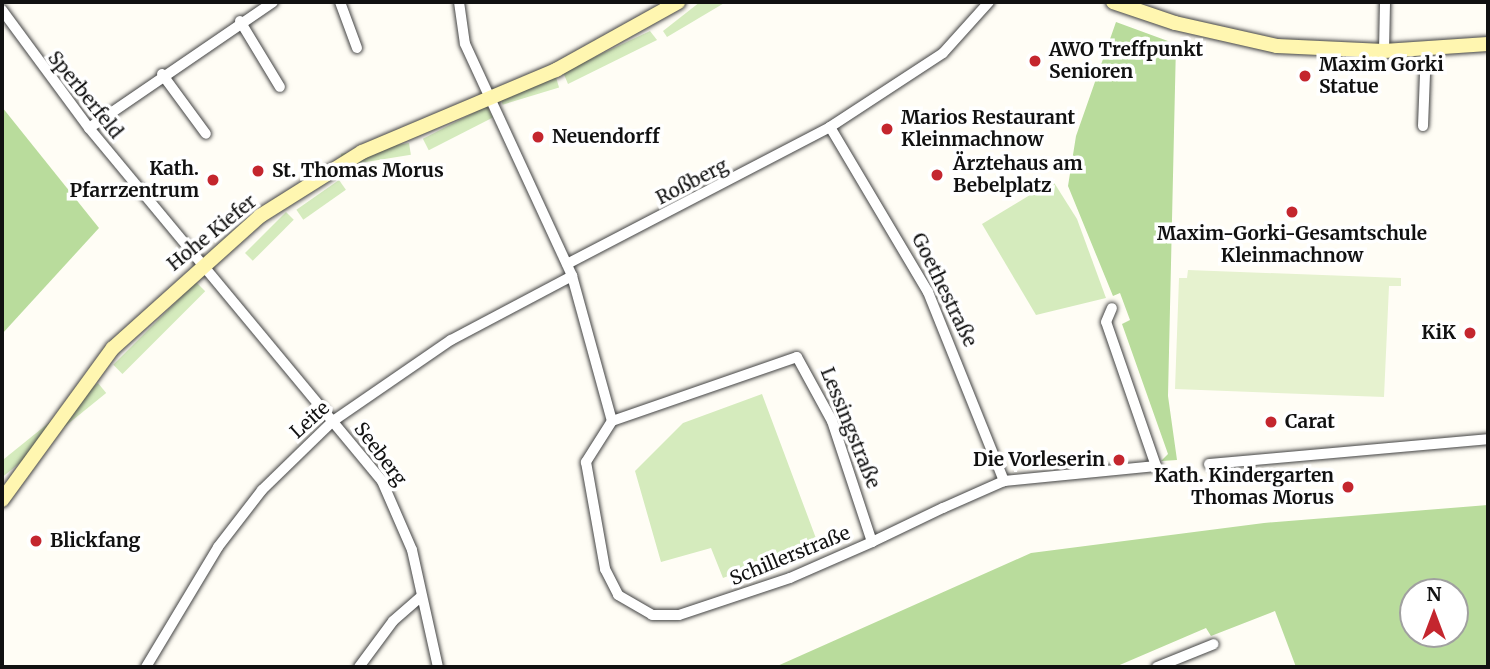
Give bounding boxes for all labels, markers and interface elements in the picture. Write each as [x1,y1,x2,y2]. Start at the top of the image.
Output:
place label: AWO Treffpunkt Senioren [1049,39,1203,83]
street label: Sperberfeld [43,47,127,143]
marker: AWO Treffpunkt Senioren [1027,53,1043,69]
place label: Maxim Gorki Statue [1319,54,1444,98]
marker: Maxim Gorki Statue [1297,68,1313,84]
place label: Marios Restaurant Kleinmachnow [901,107,1075,151]
marker: Marios Restaurant Kleinmachnow [879,121,895,137]
place label: Neuendorff [552,126,660,148]
marker: Neuendorff [530,129,546,145]
place label: Ärztehaus am Bebelplatz [953,153,1083,197]
street label: Roßberg [652,154,732,210]
place label: Kath. Pfarrzentrum [70,158,199,202]
place label: St. Thomas Morus [272,160,444,182]
marker: St. Thomas Morus [250,163,266,179]
marker: Ärztehaus am Bebelplatz [927,165,947,185]
marker: Kath. Pfarrzentrum [205,172,221,188]
street label: Hohe Kiefer [163,190,261,276]
marker: Maxim-Gorki-Gesamtschule Kleinmachnow [1284,204,1300,220]
place label: Maxim-Gorki-Gesamtschule Kleinmachnow [1157,223,1427,267]
street label: Goethestraße [907,229,981,351]
place label: KiK [1421,322,1456,344]
marker: KiK [1462,325,1478,341]
street label: Lessingstraße [815,364,885,492]
street label: Leite [286,397,334,443]
place label: Carat [1285,411,1335,433]
marker: Carat [1263,414,1279,430]
street label: Seeberg [349,418,411,490]
place label: Die Vorleserin [973,449,1105,471]
marker: Die Vorleserin [1111,452,1127,468]
place label: Kath. Kindergarten Thomas Morus [1154,465,1334,509]
marker: Kath. Kindergarten Thomas Morus [1340,479,1356,495]
street label: Schillerstraße [727,522,853,590]
place label: Blickfang [50,530,140,552]
marker: Blickfang [28,533,44,549]
north arrow [1399,578,1469,648]
text: N [1426,582,1442,606]

